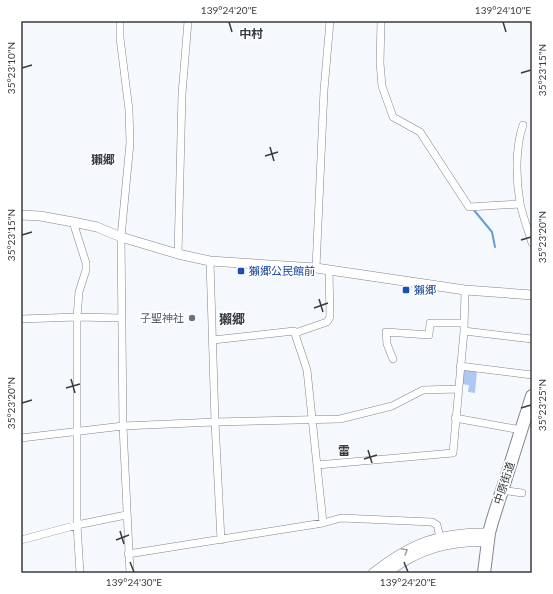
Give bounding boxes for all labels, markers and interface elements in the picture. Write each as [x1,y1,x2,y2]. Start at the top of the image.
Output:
text: 139°24'20"E [201,4,257,16]
text: 139°24'10"E [475,4,531,16]
district label: 中村 [239,26,263,41]
text: 35°23'10"N [5,42,17,94]
text: 35°23'15"N [536,44,548,96]
district label: 獺郷 [91,152,115,167]
text: 35°23'15"N [5,209,17,261]
text: 35°23'20"N [536,211,548,263]
place label: 獺郷公民館前 [249,264,315,277]
marker: 獺郷公民館前 [236,266,246,276]
place label: 獺郷 [414,283,436,296]
marker: 獺郷 [401,285,411,295]
place label: 子聖神社 [140,311,184,324]
district label: 獺郷 [219,311,245,327]
marker: 子聖神社 [187,313,197,323]
text: 35°23'20"N [5,377,17,429]
text: 35°23'25"N [536,379,548,431]
district label: 雷 [338,443,350,458]
street label: 中原街道 [491,460,517,506]
one-way arrow [401,548,408,556]
text: 139°24'30"E [106,576,162,588]
text: 139°24'20"E [380,576,436,588]

